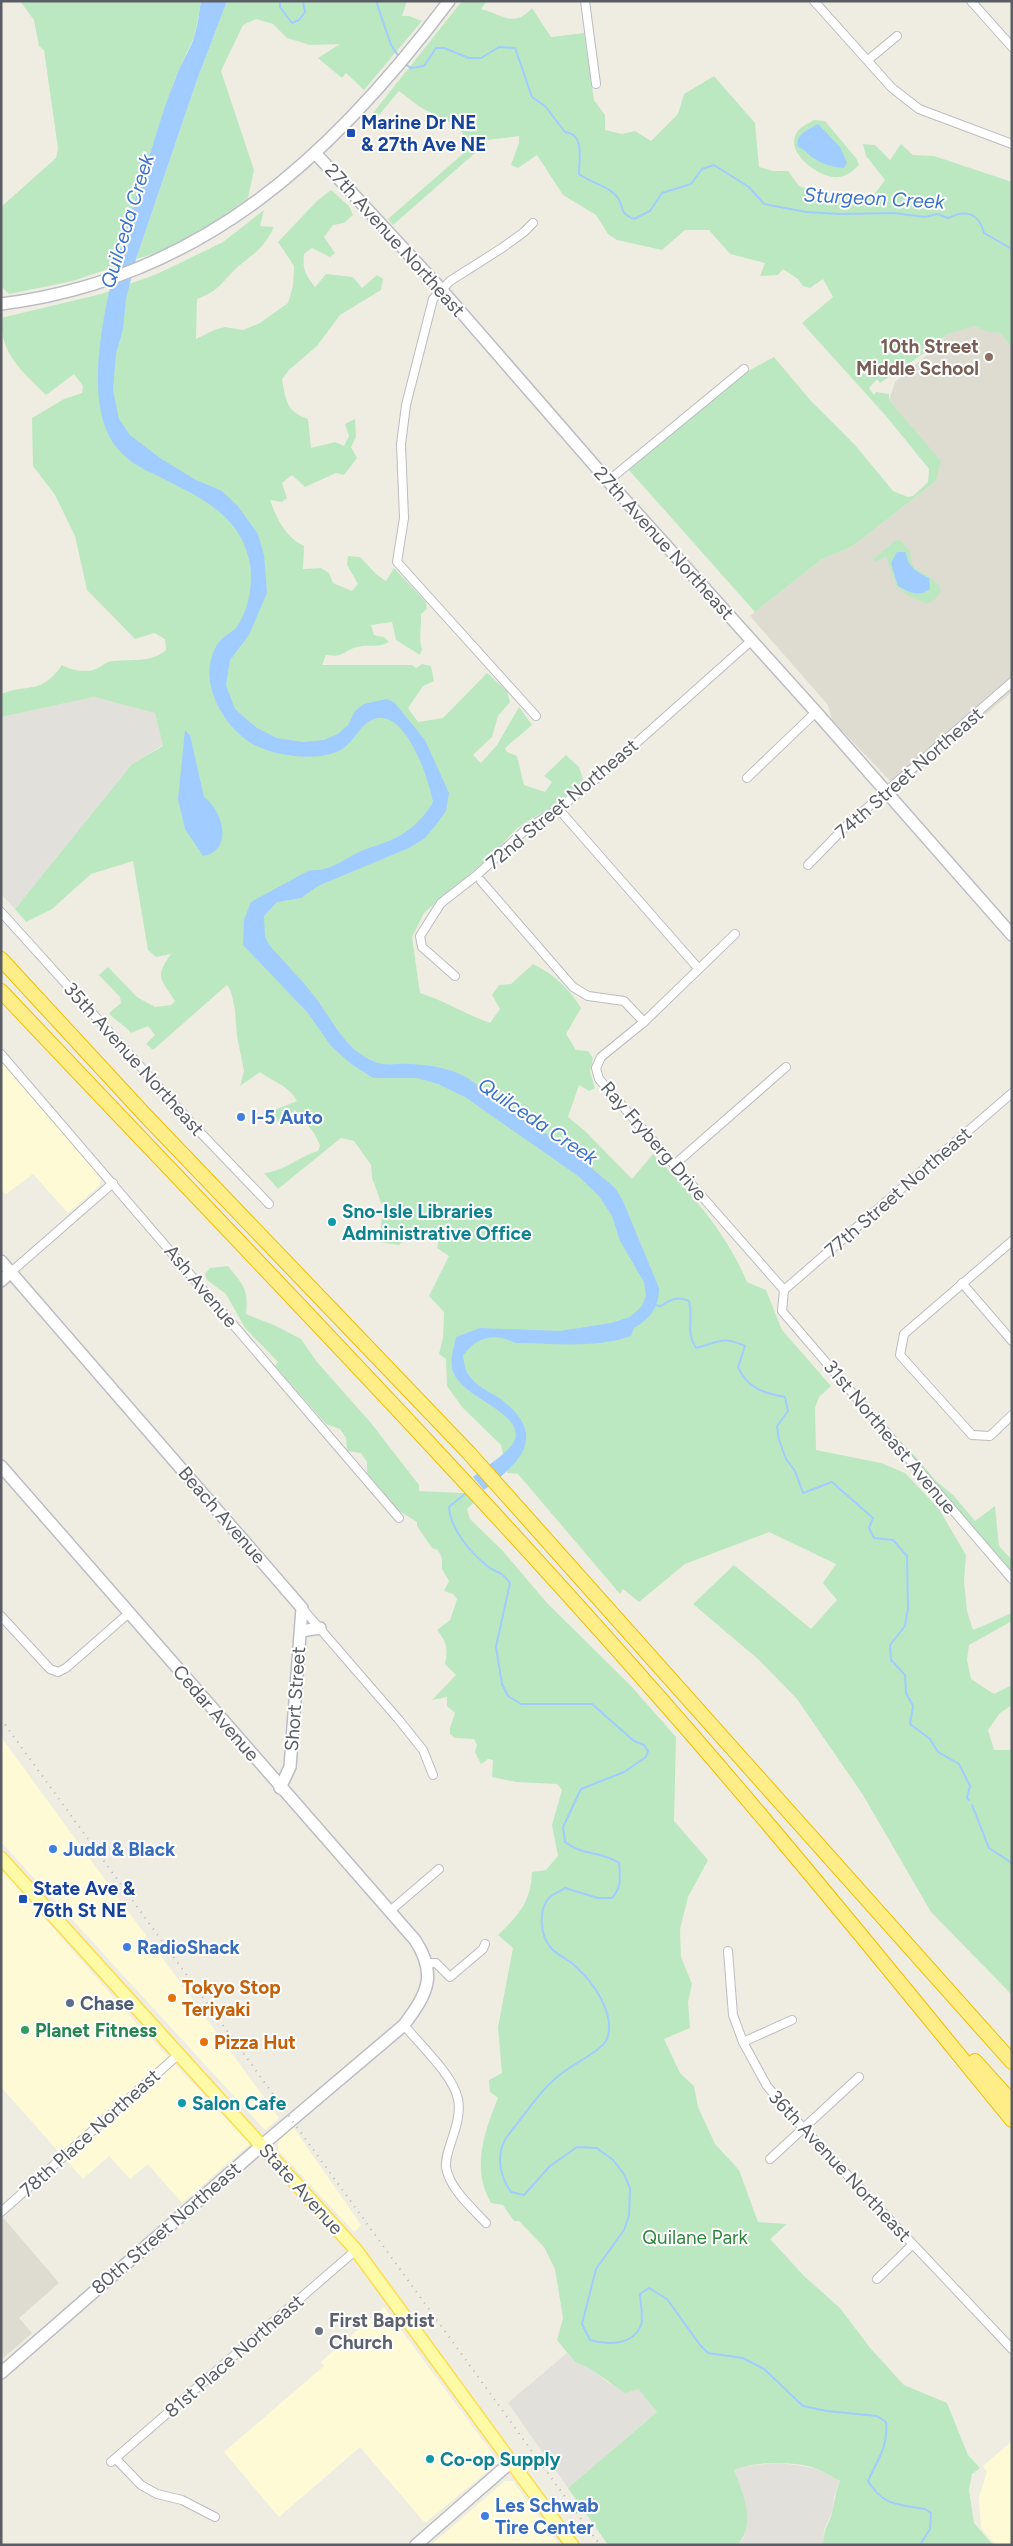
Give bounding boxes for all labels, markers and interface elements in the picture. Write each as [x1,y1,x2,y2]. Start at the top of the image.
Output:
place label: Marine Dr NE & 27th Ave NE [361,111,486,156]
marker: Marine Dr NE & 27th Ave NE [345,127,357,139]
water label: Quilceda Creek [95,150,159,291]
street label: 27th Avenue Northeast [320,159,470,321]
water label: Sturgeon Creek [803,182,946,214]
place label: 10th Street Middle School [856,335,979,380]
marker: 10th Street Middle School [983,351,995,363]
street label: 27th Avenue Northeast [589,462,739,624]
street label: 74th Street Northeast [830,703,988,843]
street label: 72nd Street Northeast [481,734,643,874]
street label: 35th Avenue Northeast [59,977,209,1141]
water label: Quilceda Creek [474,1072,603,1171]
street label: Ray Fryberg Drive [596,1077,712,1205]
place label: I-5 Auto [251,1106,323,1129]
marker: I-5 Auto [235,1111,247,1123]
street label: 77th Street Northeast [820,1122,976,1262]
place label: Sno-Isle Libraries Administrative Office [342,1200,532,1245]
marker: Sno-Isle Libraries Administrative Office [326,1216,338,1228]
street label: Ash Avenue [160,1240,242,1332]
street label: 31st Northeast Avenue [819,1355,961,1519]
street label: Beach Avenue [173,1462,271,1568]
street label: Short Street [280,1646,310,1752]
street label: Cedar Avenue [168,1660,264,1766]
place label: Judd & Black [63,1838,176,1861]
marker: Judd & Black [47,1843,59,1855]
place label: State Ave & 76th St NE [33,1877,136,1922]
marker: State Ave & 76th St NE [17,1893,29,1905]
place label: RadioShack [137,1936,241,1959]
marker: RadioShack [121,1941,133,1953]
place label: Tokyo Stop Teriyaki [182,1976,281,2021]
place label: Chase [80,1992,135,2015]
marker: Tokyo Stop Teriyaki [166,1992,178,2004]
marker: Chase [64,1997,76,2009]
place label: Planet Fitness [35,2019,157,2042]
marker: Planet Fitness [19,2024,31,2036]
place label: Pizza Hut [214,2031,296,2054]
marker: Pizza Hut [198,2036,210,2048]
street label: 78th Place Northeast [15,2064,165,2202]
street label: 36th Avenue Northeast [764,2086,916,2246]
place label: Salon Cafe [192,2092,287,2115]
marker: Salon Cafe [176,2097,188,2109]
street label: State Avenue [254,2139,348,2239]
street label: 80th Street Northeast [87,2157,245,2299]
park label: Quilane Park [642,2226,749,2249]
street label: 81st Place Northeast [160,2289,308,2423]
place label: First Baptist Church [329,2309,435,2354]
marker: First Baptist Church [313,2325,325,2337]
place label: Co-op Supply [440,2448,560,2471]
marker: Co-op Supply [424,2453,436,2465]
place label: Les Schwab Tire Center [495,2494,599,2539]
marker: Les Schwab Tire Center [479,2510,491,2522]

